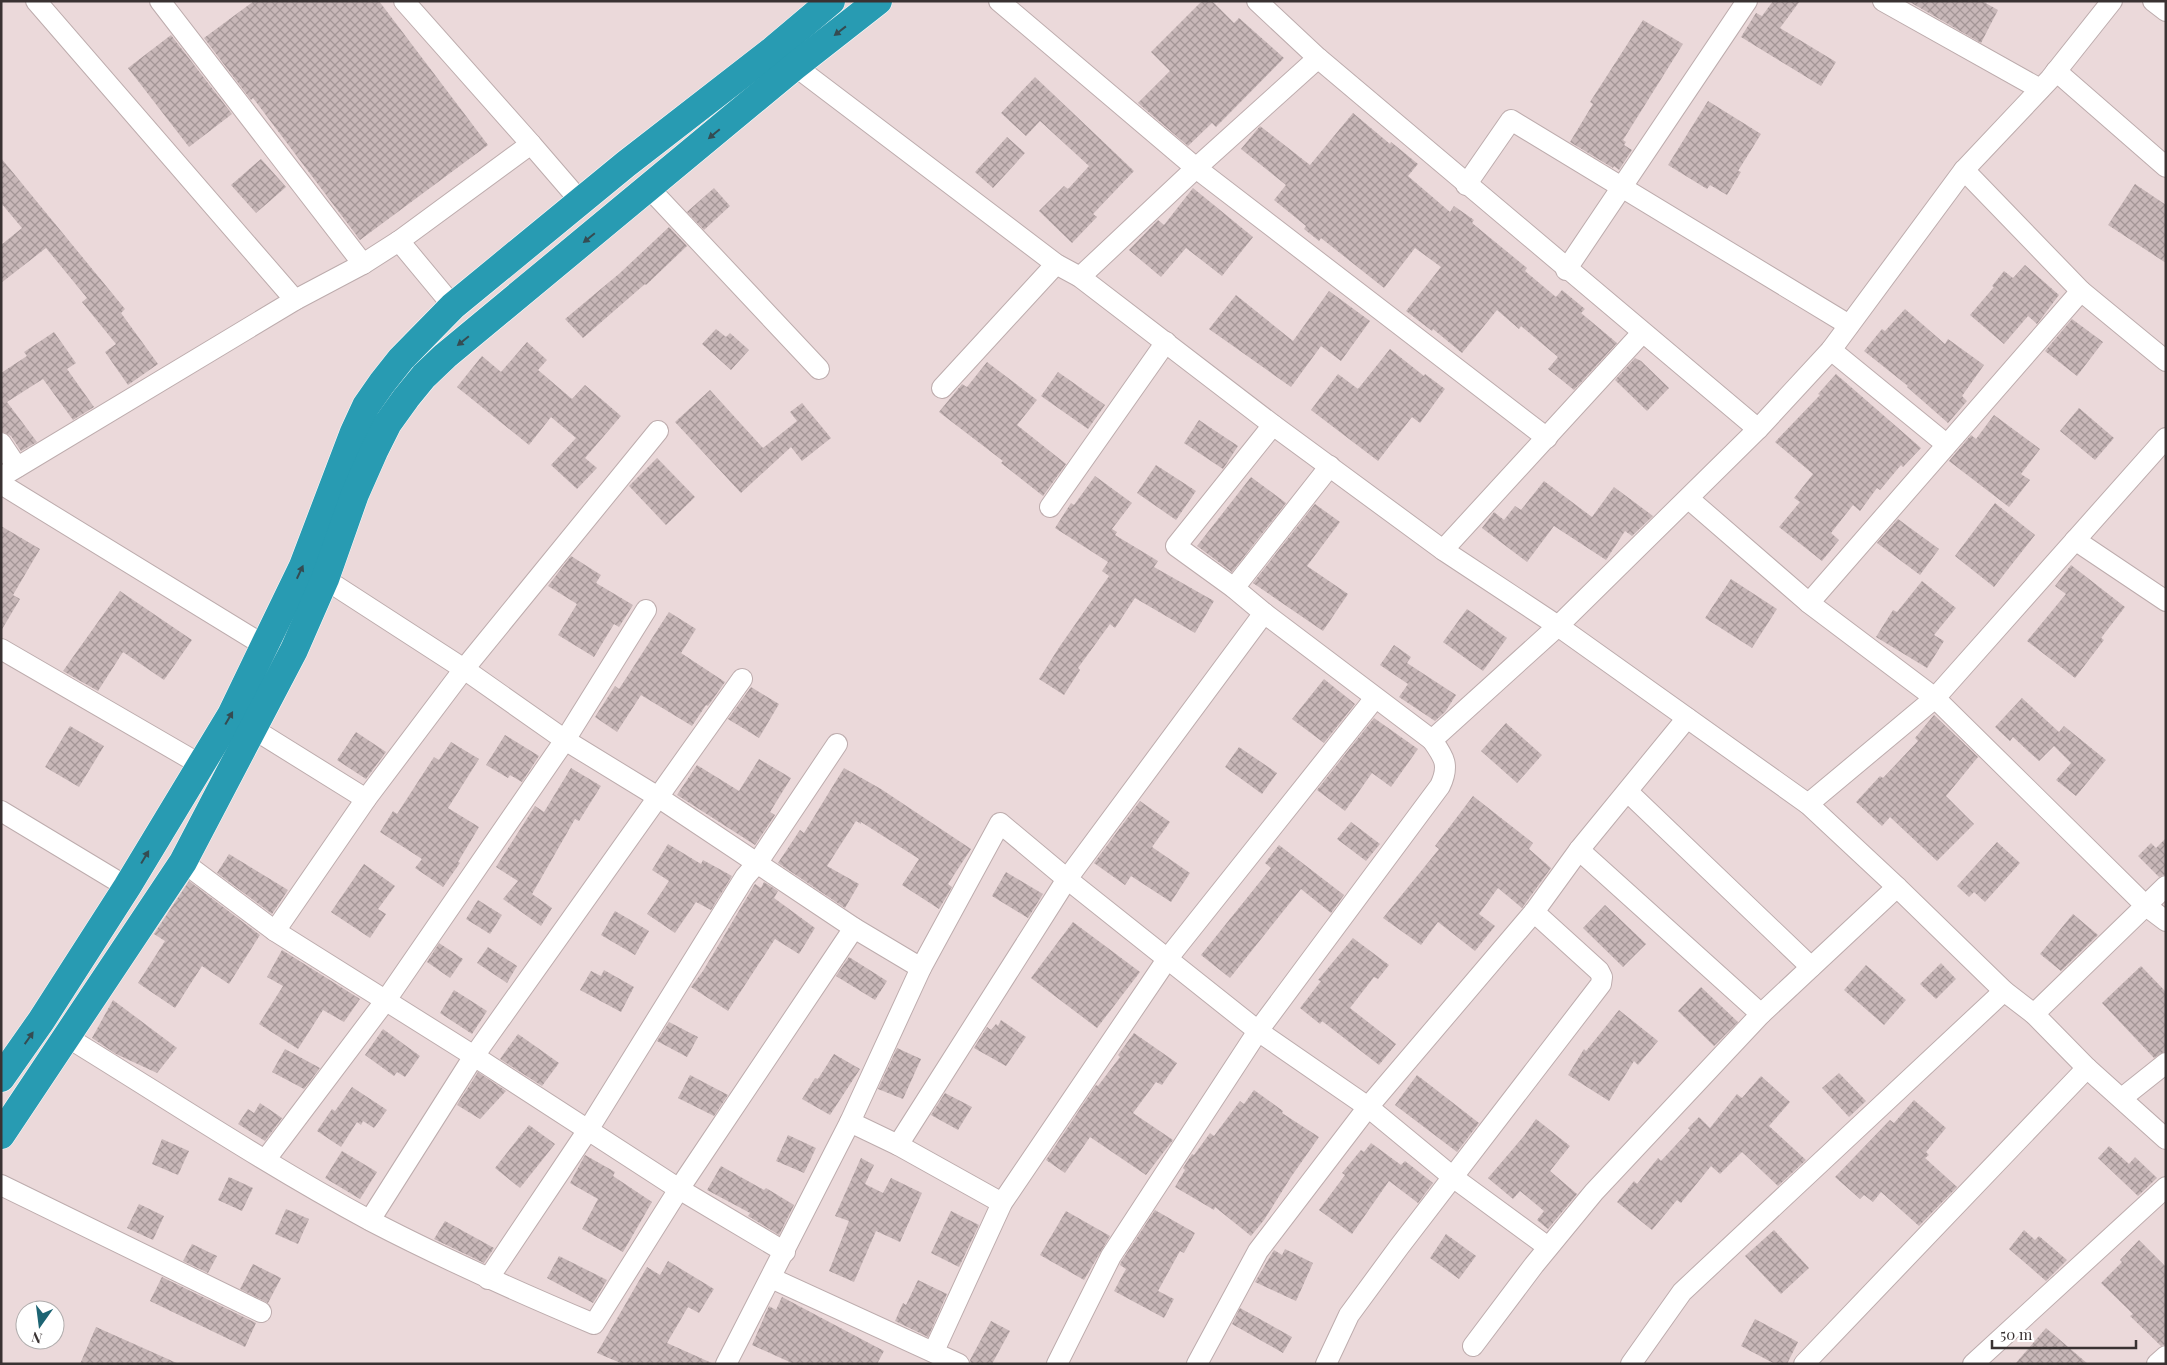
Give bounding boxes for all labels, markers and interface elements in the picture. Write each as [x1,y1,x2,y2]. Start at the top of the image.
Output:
one-way arrow [834,26,847,37]
one-way arrow [708,129,721,140]
one-way arrow [583,233,596,244]
one-way arrow [457,336,470,347]
one-way arrow [296,565,304,579]
one-way arrow [225,711,233,725]
one-way arrow [140,850,149,863]
one-way arrow [24,1031,34,1045]
north arrow [15,1300,65,1350]
scale bar [1992,1318,2136,1350]
text: 50 m [2000,1324,2033,1344]
text: N [30,1328,44,1349]

